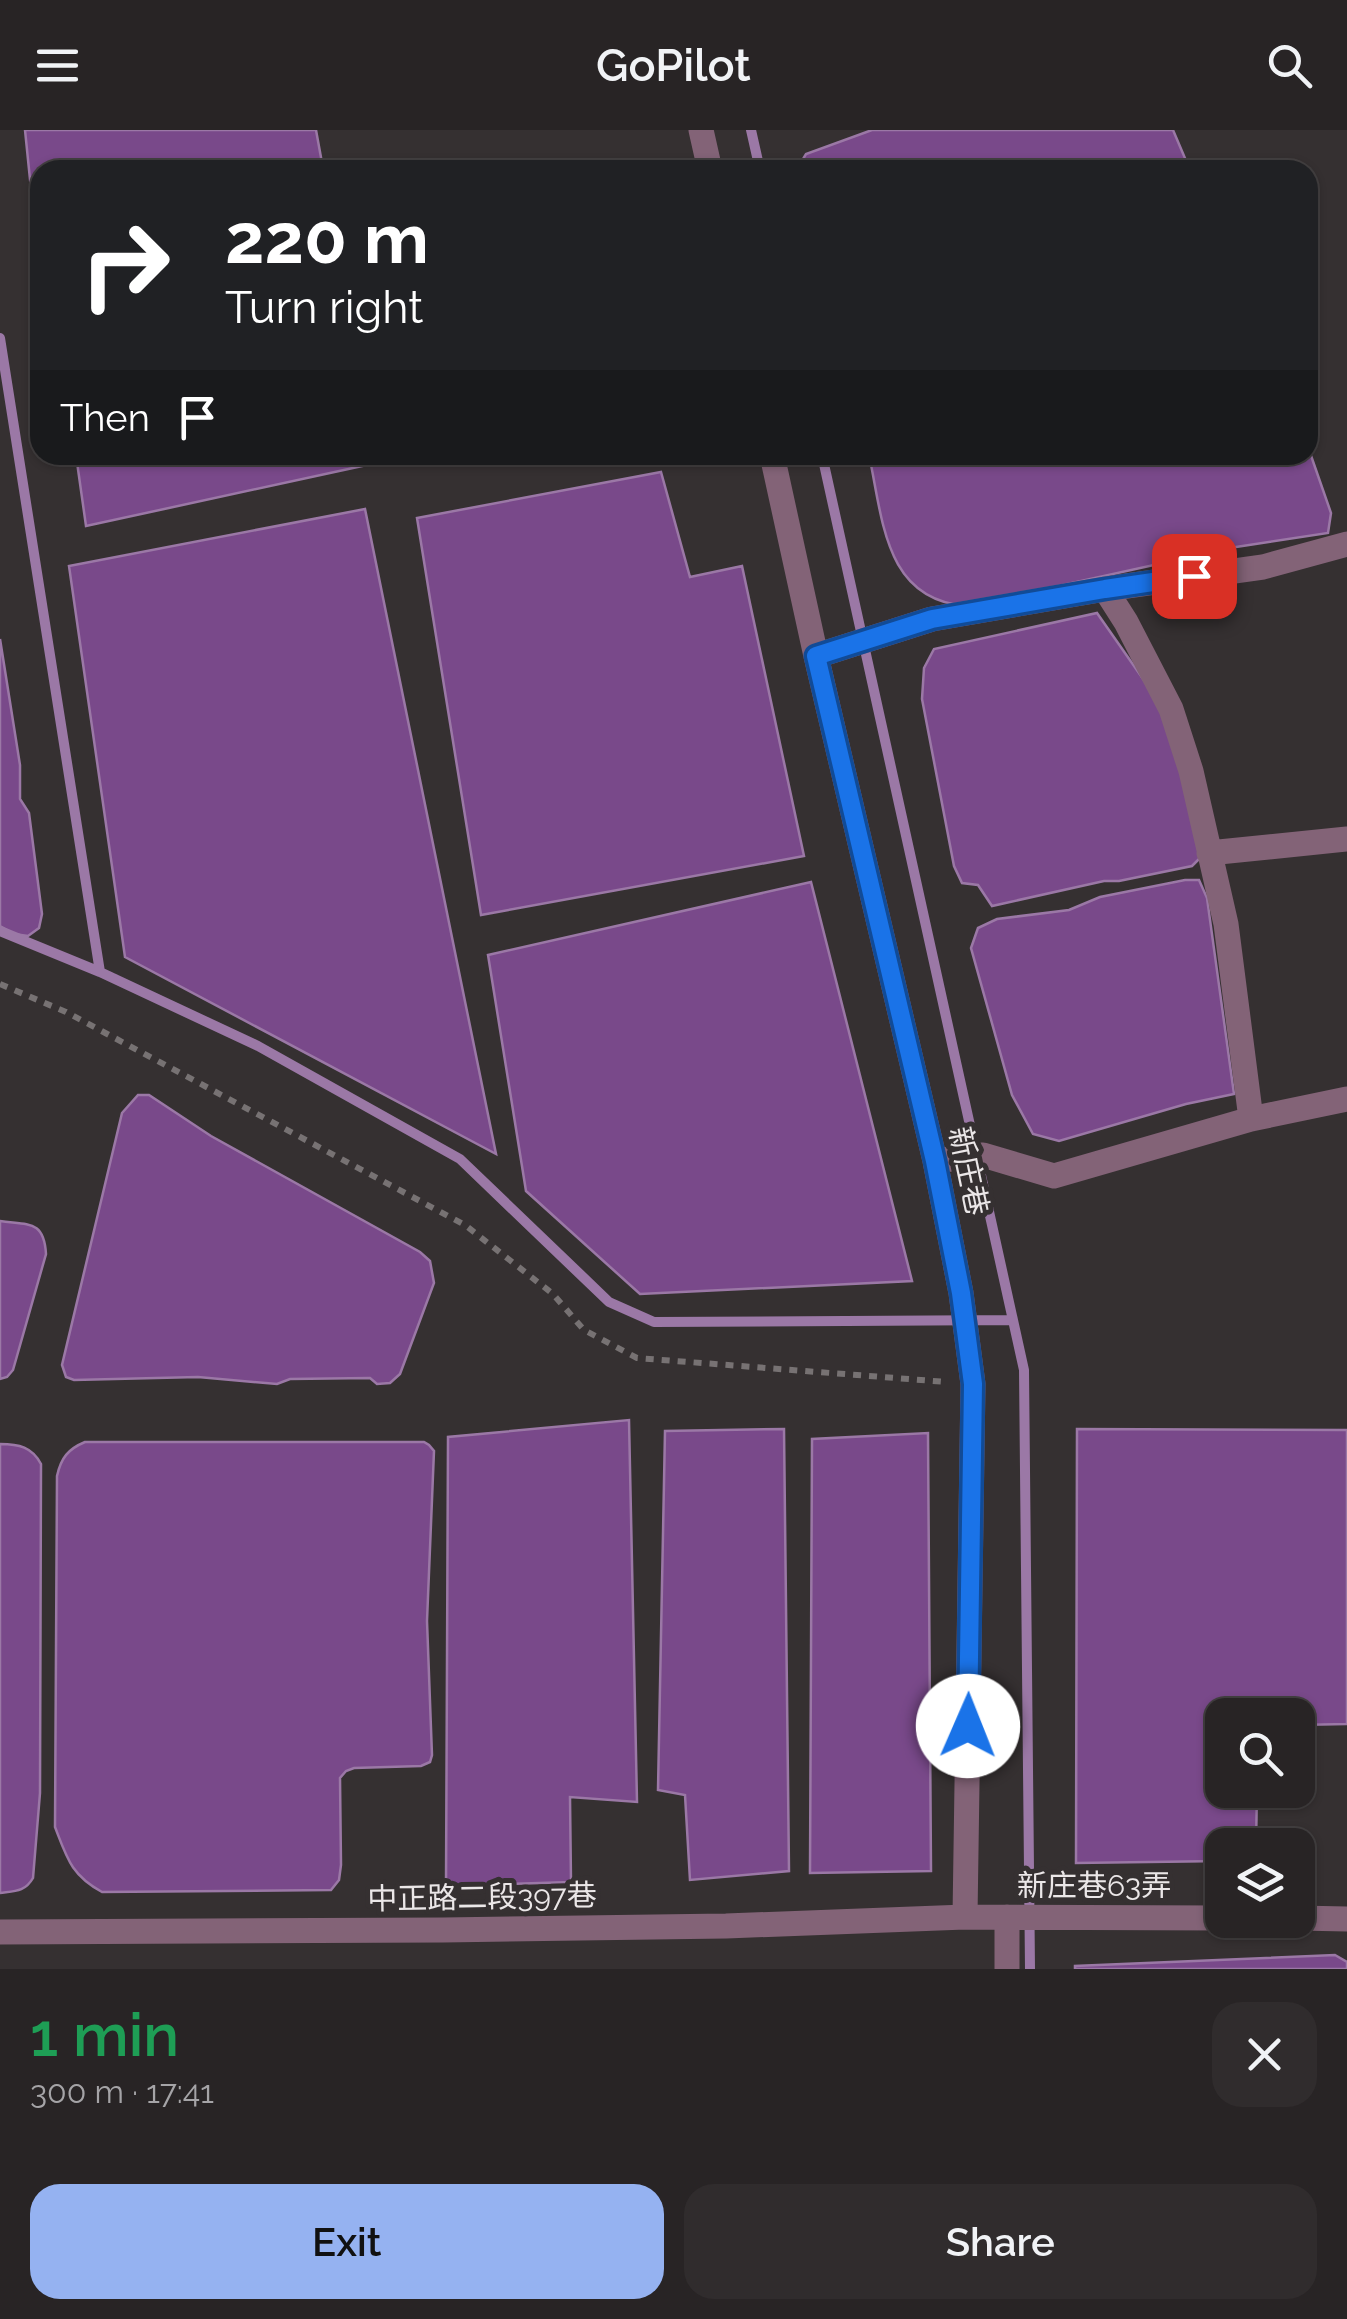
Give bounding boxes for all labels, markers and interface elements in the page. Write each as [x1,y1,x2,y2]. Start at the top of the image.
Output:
icon: menu [30,38,85,93]
icon: search [1262,38,1317,93]
text: GoPilot [596,39,751,92]
text: 220 m [225,197,429,279]
icon: right [60,200,190,330]
text: Turn right [225,281,423,334]
icon: arrive [170,390,225,445]
text: Then [60,395,150,440]
pin [1152,534,1237,619]
icon: arrive [1167,549,1222,604]
street label: 新庄巷 [943,1123,995,1219]
position arrow [916,1674,1020,1778]
map controls [1205,1698,1315,1938]
button: search [1205,1698,1315,1808]
button: layers [1205,1828,1315,1938]
street label: 新庄巷63弄 [1017,1868,1171,1903]
street label: 中正路二段397巷 [367,1878,597,1916]
text: 1 min [30,2000,179,2070]
button: close [1212,2002,1317,2107]
text: 300 m · 17:41 [30,2073,214,2110]
button: Exit [30,2184,664,2299]
button: Share [684,2184,1317,2299]

